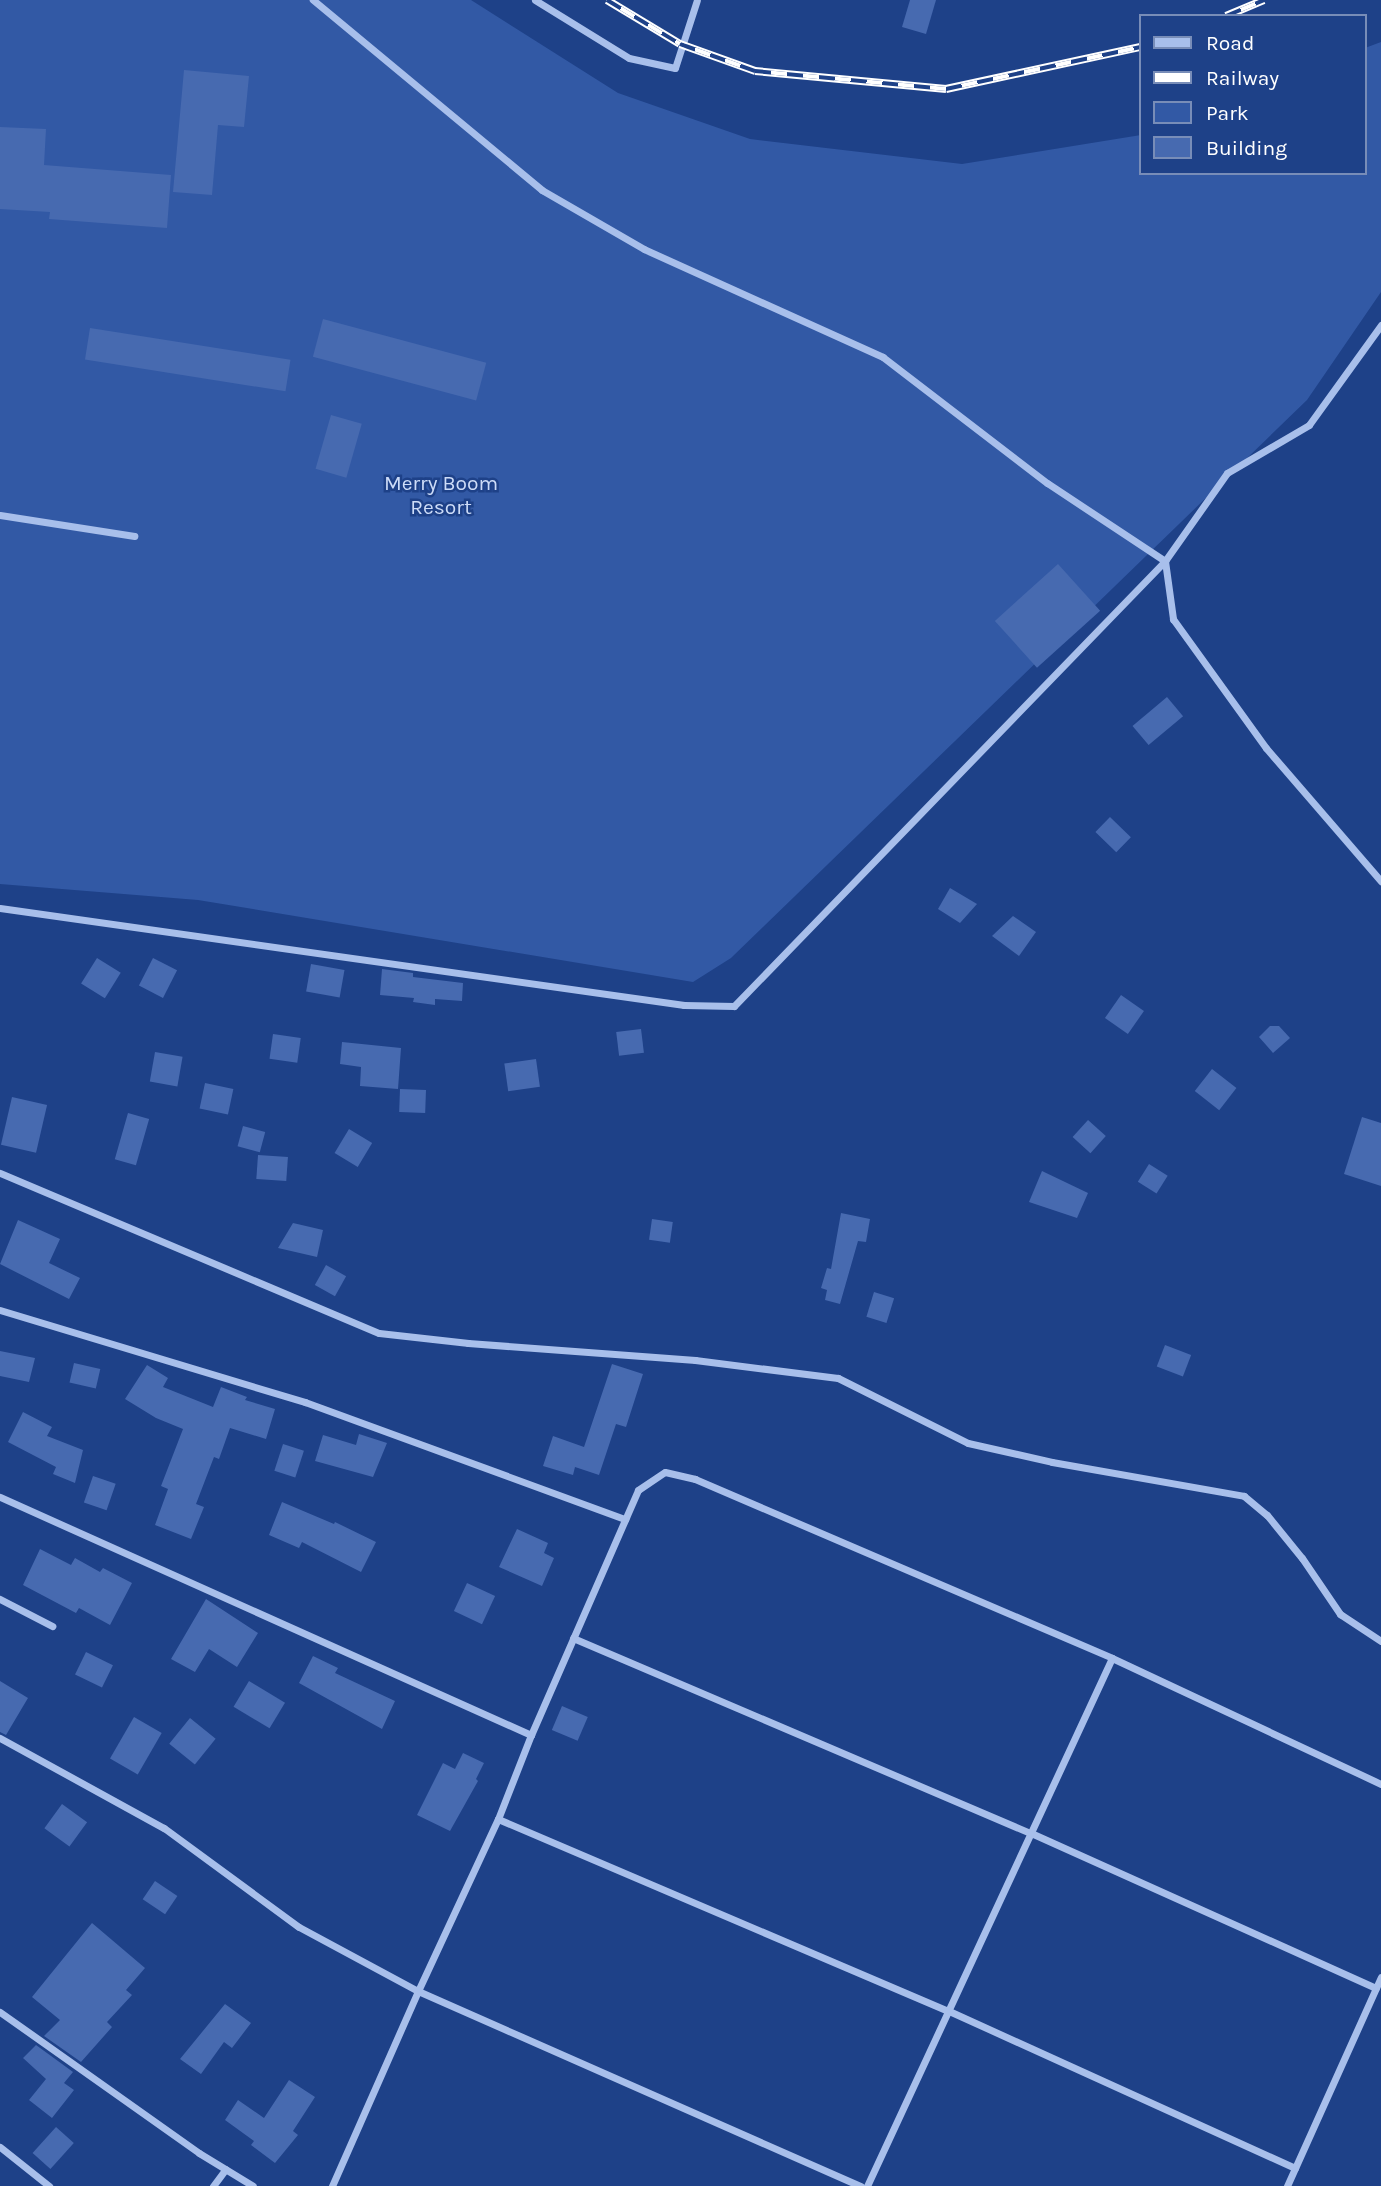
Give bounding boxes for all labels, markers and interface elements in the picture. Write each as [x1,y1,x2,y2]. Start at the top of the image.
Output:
legend [1140,14,1367,175]
text: Road [1206,31,1254,55]
text: Railway [1206,66,1279,90]
text: Park [1206,101,1249,125]
text: Building [1206,136,1287,160]
park label: Merry Boom Resort [384,470,498,520]

